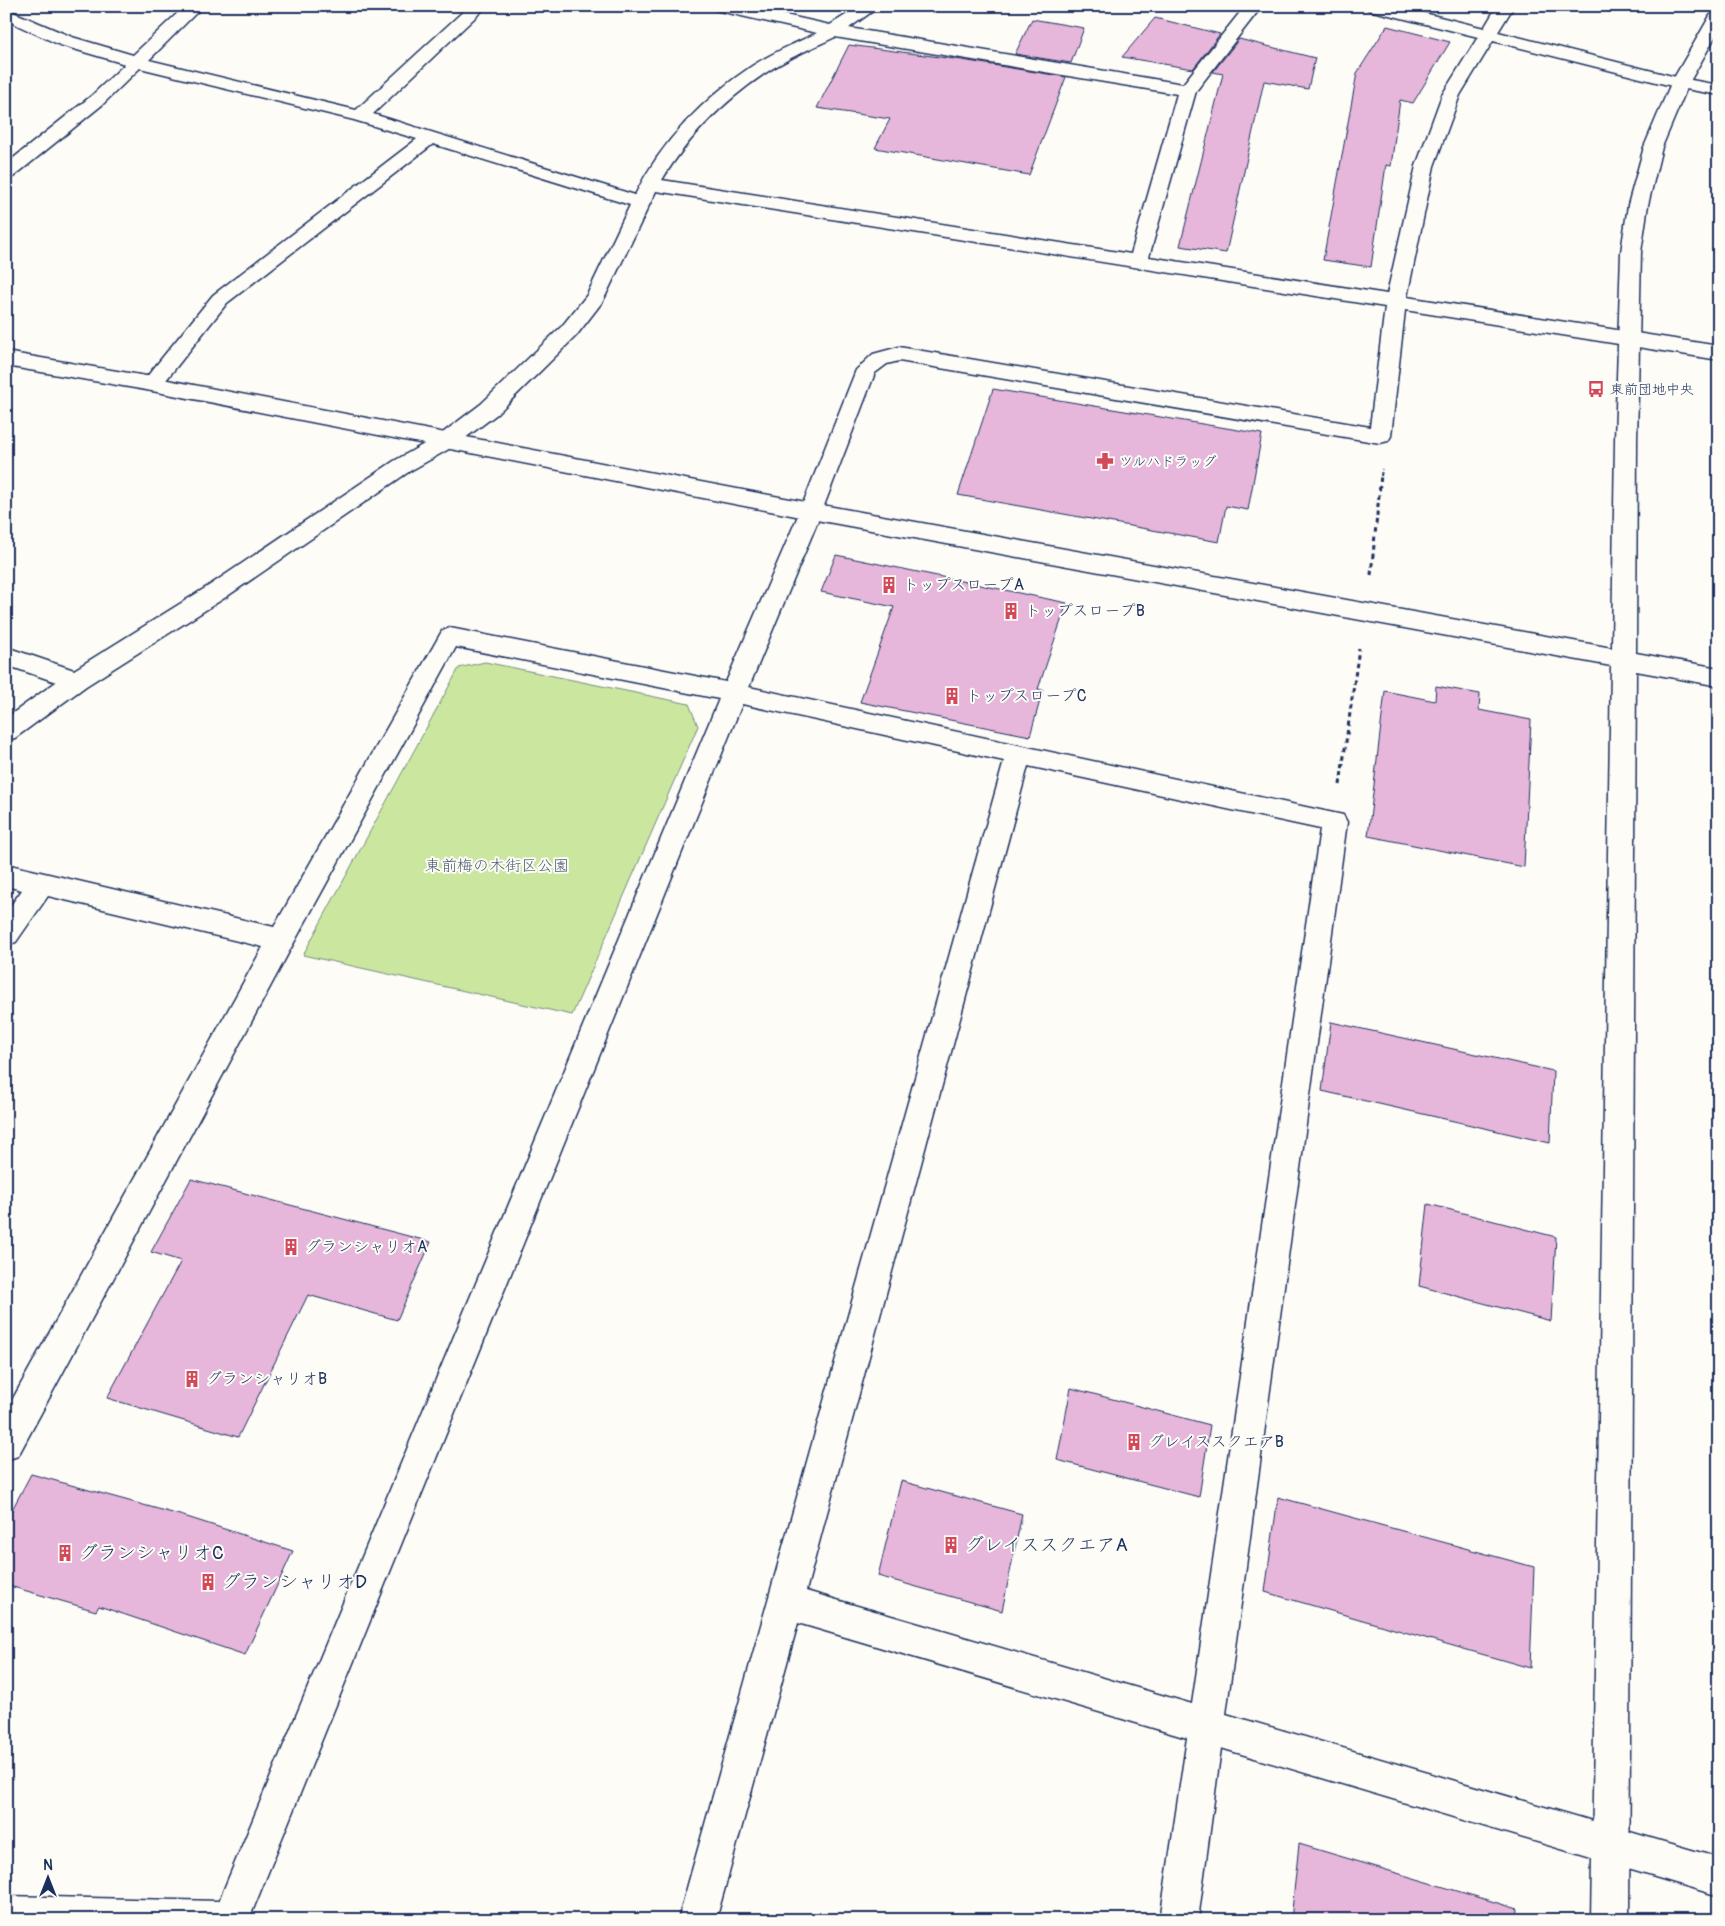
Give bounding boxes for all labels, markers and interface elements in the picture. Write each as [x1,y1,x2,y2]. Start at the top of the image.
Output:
bus stop icon: 東前団地中央 [1586,379,1606,399]
place label: 東前団地中央 [1610,381,1694,398]
pharmacy icon: ツルハドラッグ [1095,451,1115,471]
place label: ツルハドラッグ [1119,453,1216,470]
building icon: トップスロープA [879,575,899,595]
place label: トップスロープA [903,575,1024,595]
building icon: トップスロープB [1001,601,1021,621]
place label: トップスロープB [1025,601,1145,621]
building icon: トップスロープC [942,686,962,706]
place label: トップスロープC [966,686,1087,706]
park label: 東前梅の木街区公園 [425,856,569,876]
building icon: グランシャリオA [281,1237,301,1257]
place label: グランシャリオA [305,1237,427,1257]
building icon: グランシャリオB [182,1369,202,1389]
place label: グランシャリオB [206,1369,327,1389]
building icon: グレイススクエアB [1124,1432,1144,1452]
place label: グレイススクエアB [1148,1432,1284,1452]
place label: グレイススクエアA [965,1533,1128,1557]
building icon: グレイススクエアA [941,1535,961,1555]
place label: グランシャリオC [79,1541,224,1565]
building icon: グランシャリオC [55,1543,75,1563]
place label: グランシャリオD [222,1570,367,1594]
building icon: グランシャリオD [198,1572,218,1592]
north arrow [22,1854,72,1904]
text: N [43,1857,53,1874]

